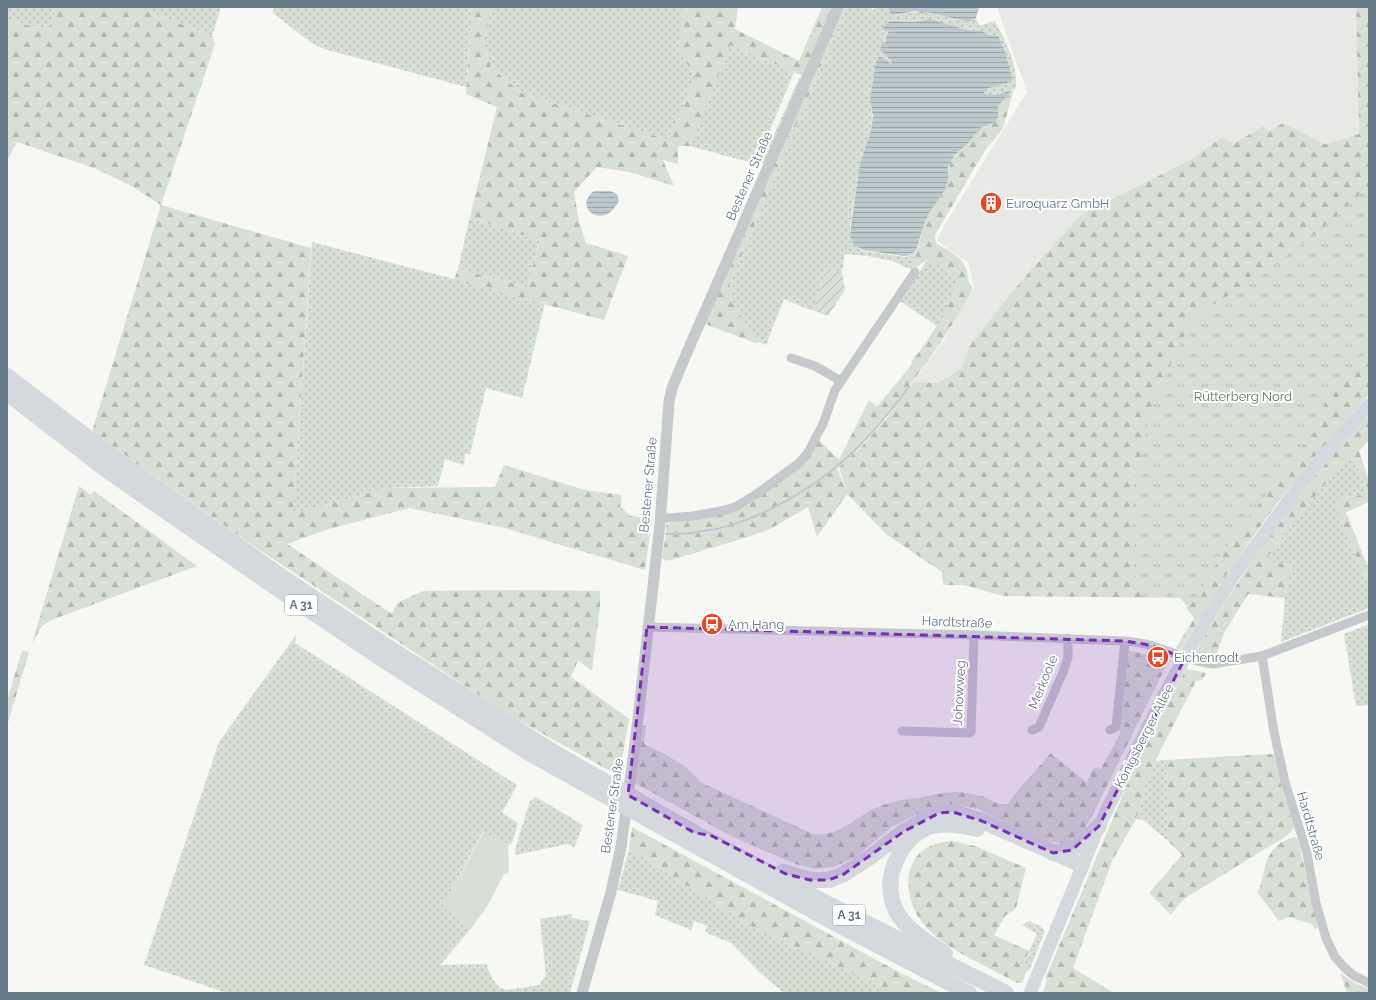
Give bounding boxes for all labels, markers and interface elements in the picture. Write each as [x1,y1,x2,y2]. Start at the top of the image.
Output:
street label: Bestener Straße [723,129,775,223]
building icon: Euroquarz GmbH [978,190,1004,216]
place label: Euroquarz GmbH [1006,196,1109,211]
park label: Rütterberg Nord [1194,389,1292,404]
street label: Bestener Straße [636,436,660,533]
road number: A 31 [285,595,317,615]
bus stop icon: Am Hang [699,611,725,637]
street label: Hardtstraße [922,613,993,631]
place label: Am Hang [728,617,784,632]
bus stop icon: Eichenrodt [1145,644,1171,670]
place label: Eichenrodt [1174,650,1240,665]
street label: Merkoole [1025,653,1061,711]
street label: Johowweg [950,660,968,726]
street label: Königsberger Allee [1111,681,1177,790]
street label: Bestener Straße [598,757,626,854]
street label: Hardtstraße [1294,790,1328,862]
road number: A 31 [833,905,865,925]

